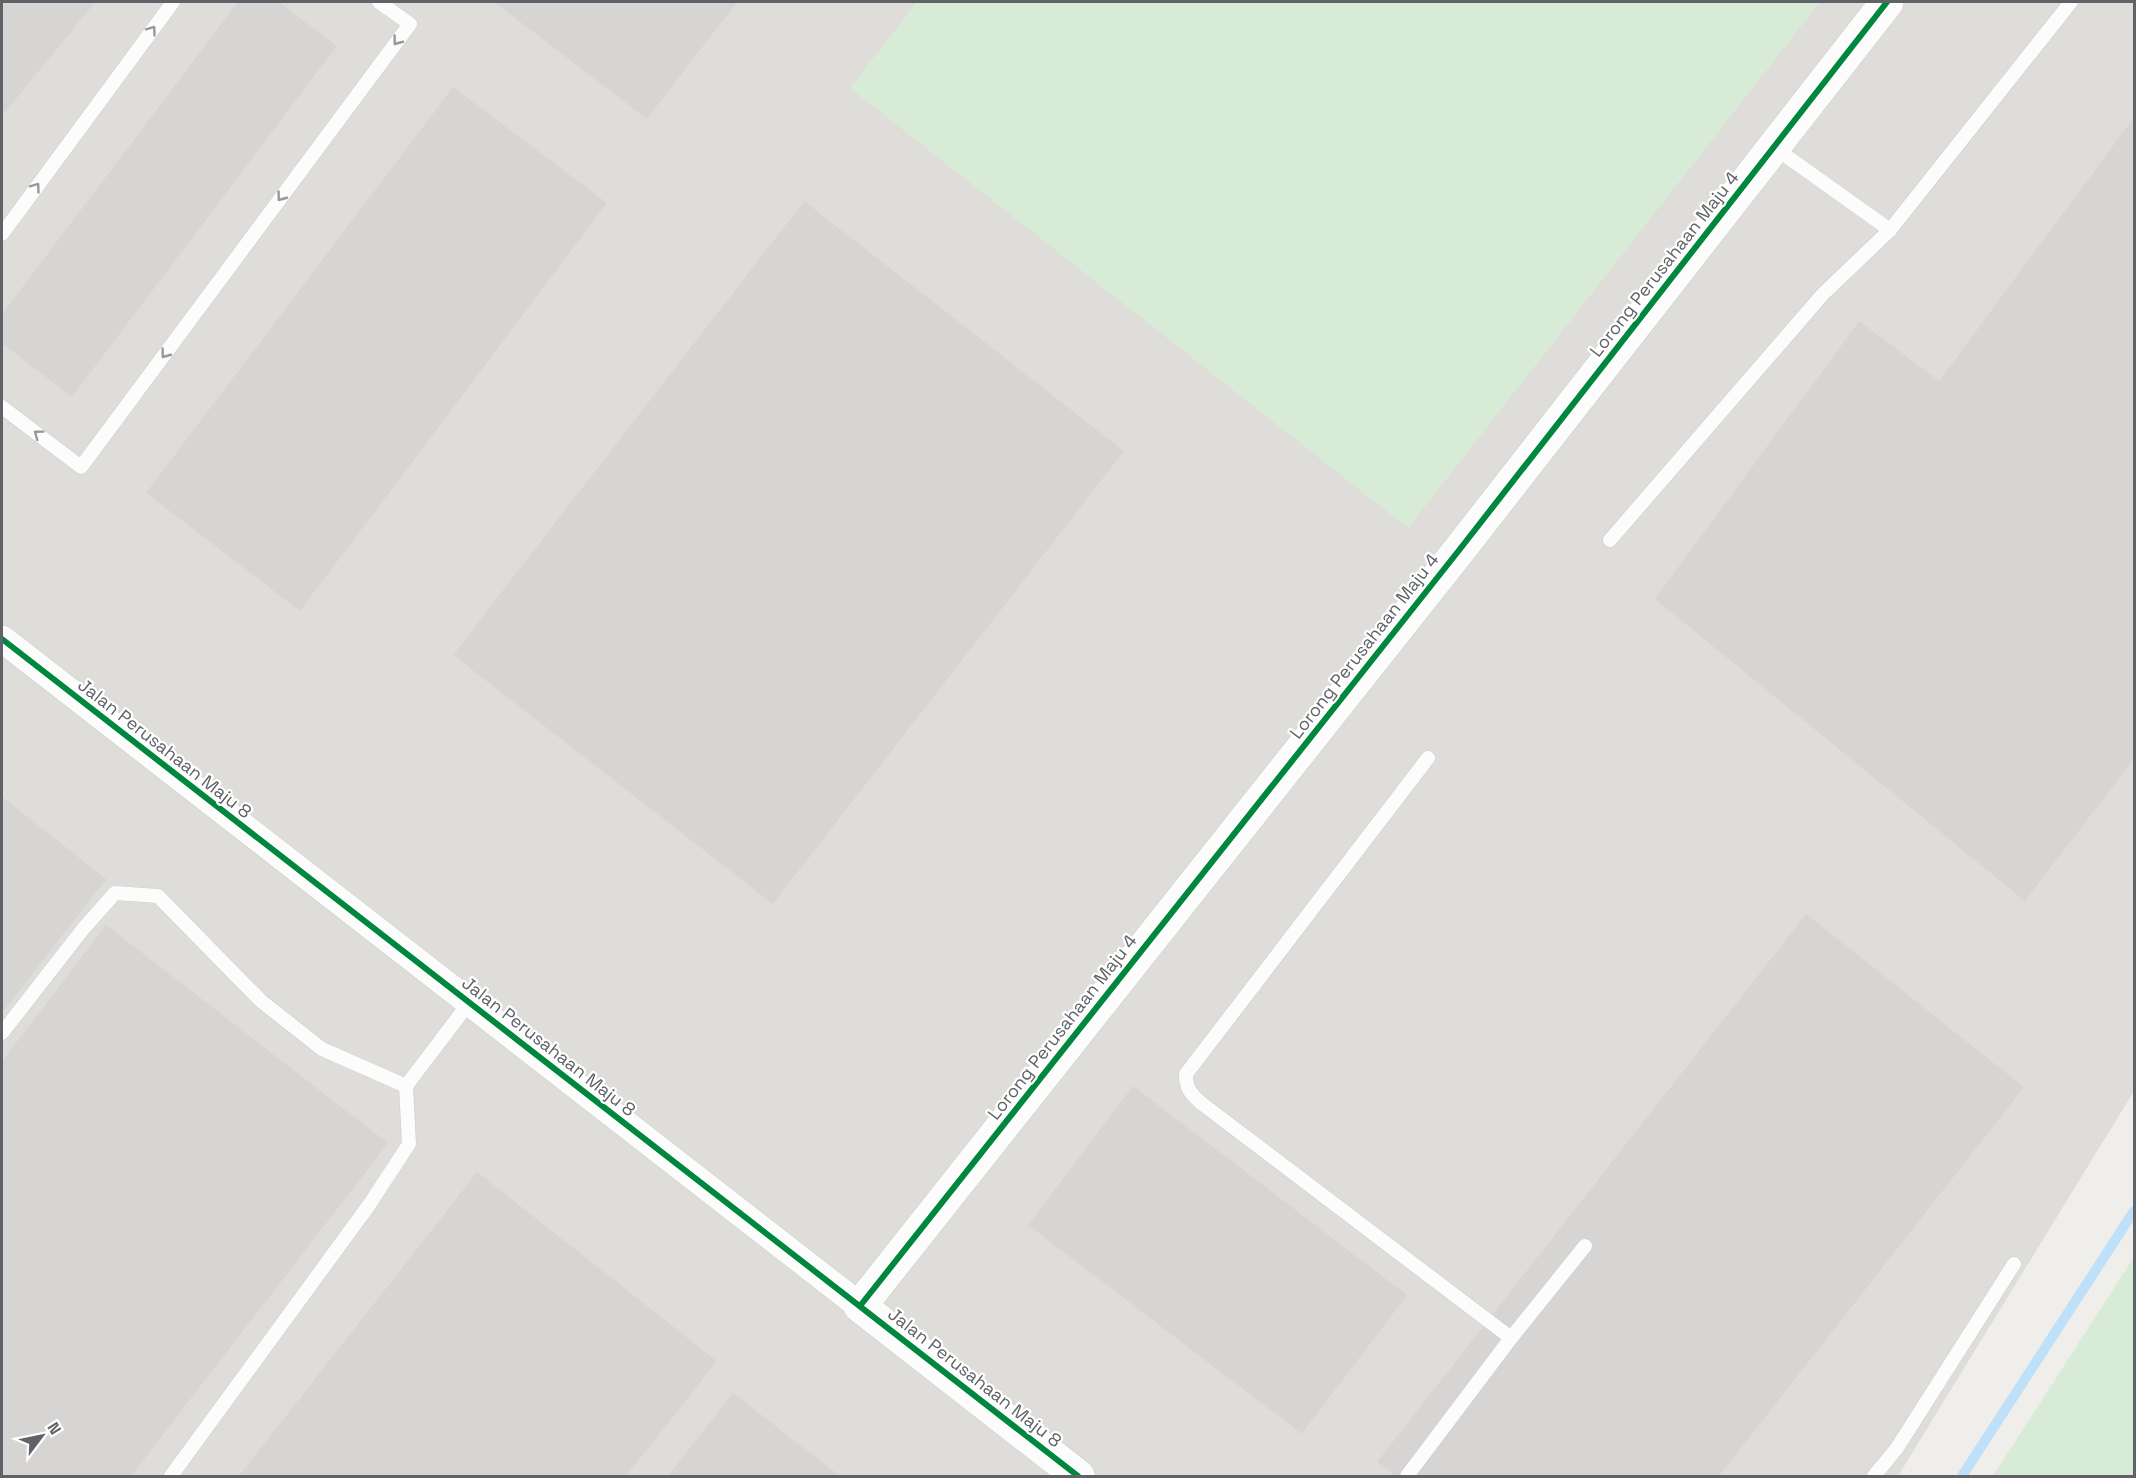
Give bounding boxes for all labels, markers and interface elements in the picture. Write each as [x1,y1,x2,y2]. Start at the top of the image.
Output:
one-way arrow [145,25,156,36]
one-way arrow [394,34,405,45]
street label: Lorong Perusahaan Maju 4 [1584,167,1744,361]
one-way arrow [29,182,40,193]
one-way arrow [277,191,288,202]
one-way arrow [161,347,172,358]
one-way arrow [34,431,45,442]
street label: Lorong Perusahaan Maju 4 [1284,549,1444,743]
street label: Jalan Perusahaan Maju 8 [73,673,257,823]
street label: Lorong Perusahaan Maju 4 [982,930,1142,1124]
street label: Jalan Perusahaan Maju 8 [457,971,641,1121]
street label: Jalan Perusahaan Maju 8 [883,1302,1067,1452]
north arrow [12,1406,72,1466]
text: N [43,1418,66,1438]

